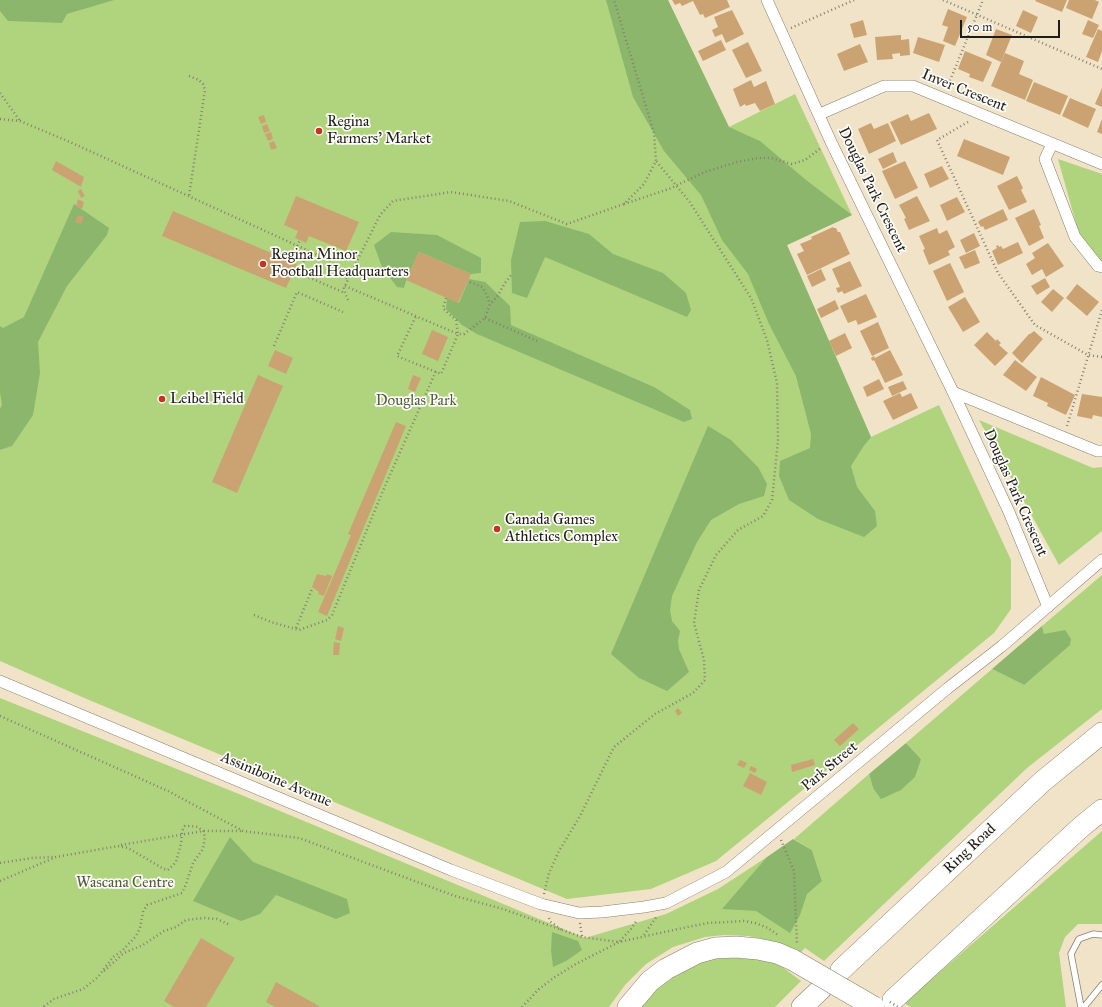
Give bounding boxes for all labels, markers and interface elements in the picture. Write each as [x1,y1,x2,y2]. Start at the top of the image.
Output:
scale bar [962,12,1062,38]
text: 50 m [967,20,992,34]
street label: Inver Crescent [919,66,1009,116]
place label: Regina Farmers' Market [327,113,431,148]
street label: Douglas Park Crescent [834,124,910,256]
marker: Regina Farmers' Market [314,126,324,136]
place label: Regina Minor Football Headquarters [271,246,409,281]
marker: Regina Minor Football Headquarters [258,259,268,269]
place label: Leibel Field [170,390,244,408]
park label: Douglas Park [376,392,456,410]
marker: Leibel Field [157,394,167,404]
street label: Douglas Park Crescent [979,427,1051,559]
place label: Canada Games Athletics Complex [505,511,618,546]
marker: Canada Games Athletics Complex [492,524,502,534]
street label: Park Street [798,738,862,796]
street label: Assiniboine Avenue [218,748,334,812]
street label: Ring Road [940,820,1000,878]
park label: Wascana Centre [76,874,174,892]

